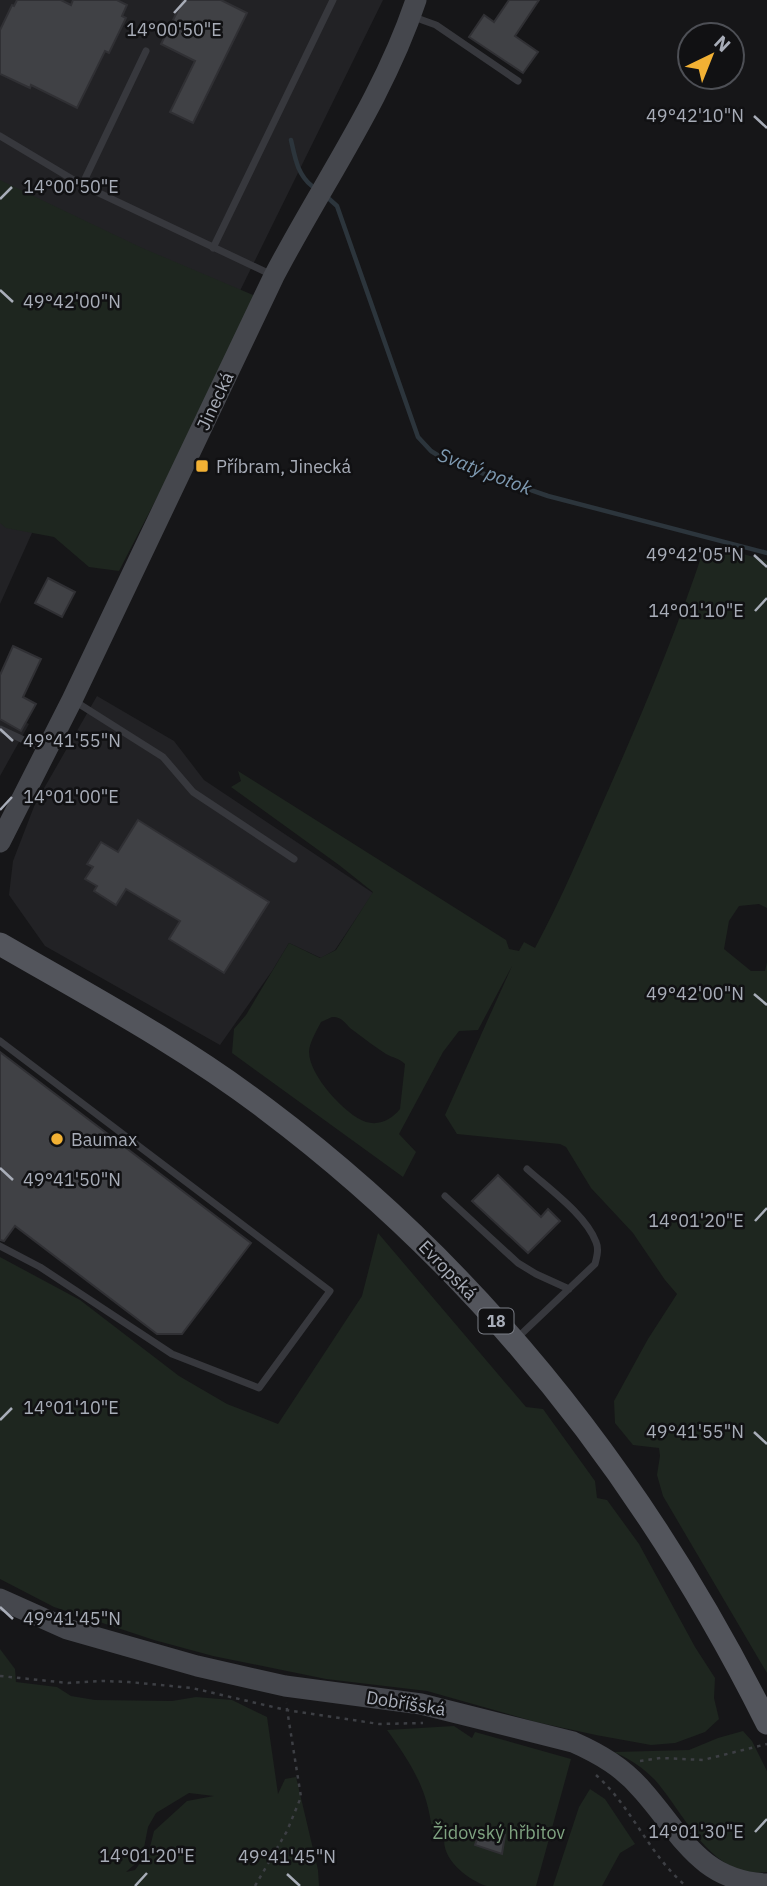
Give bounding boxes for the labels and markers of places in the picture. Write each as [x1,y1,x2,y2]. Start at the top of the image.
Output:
place label: Příbram, Jinecká [216,455,352,478]
marker: Příbram, Jinecká [194,458,210,474]
place label: Baumax [71,1128,137,1151]
marker: Baumax [49,1131,65,1147]

